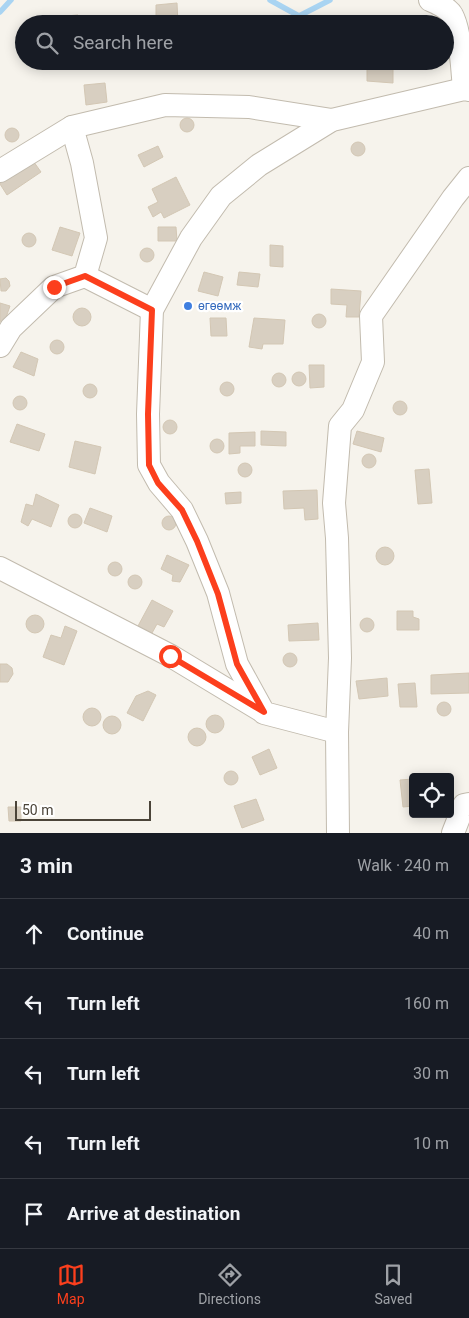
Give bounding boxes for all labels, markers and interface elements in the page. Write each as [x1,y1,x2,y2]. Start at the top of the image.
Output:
search box [15,15,454,70]
icon: search [33,29,61,57]
text: Search here [73,31,173,54]
route end [43,276,66,299]
place label: өгөөмж [198,299,242,313]
marker: өгөөмж [182,300,194,312]
route start [159,645,182,668]
map controls [409,773,454,818]
button: locate [409,773,454,818]
scale bar [15,798,151,821]
text: 50 m [22,802,54,818]
text: 3 min [20,854,73,878]
text: Walk · 240 m [357,856,449,875]
icon: ahead [20,920,48,948]
text: Continue [67,922,144,945]
text: 40 m [413,924,449,943]
icon: left [20,990,48,1018]
text: Turn left [67,992,140,1015]
text: 160 m [404,994,449,1013]
icon: left [20,1060,48,1088]
text: Turn left [67,1062,140,1085]
text: 30 m [413,1064,449,1083]
icon: left [20,1130,48,1158]
text: Turn left [67,1132,140,1155]
text: 10 m [413,1134,449,1153]
icon: arrive [20,1200,48,1228]
text: Arrive at destination [67,1202,240,1225]
tab: Map [57,1261,85,1307]
tab: Directions [198,1261,261,1307]
tab: Saved [374,1261,412,1307]

